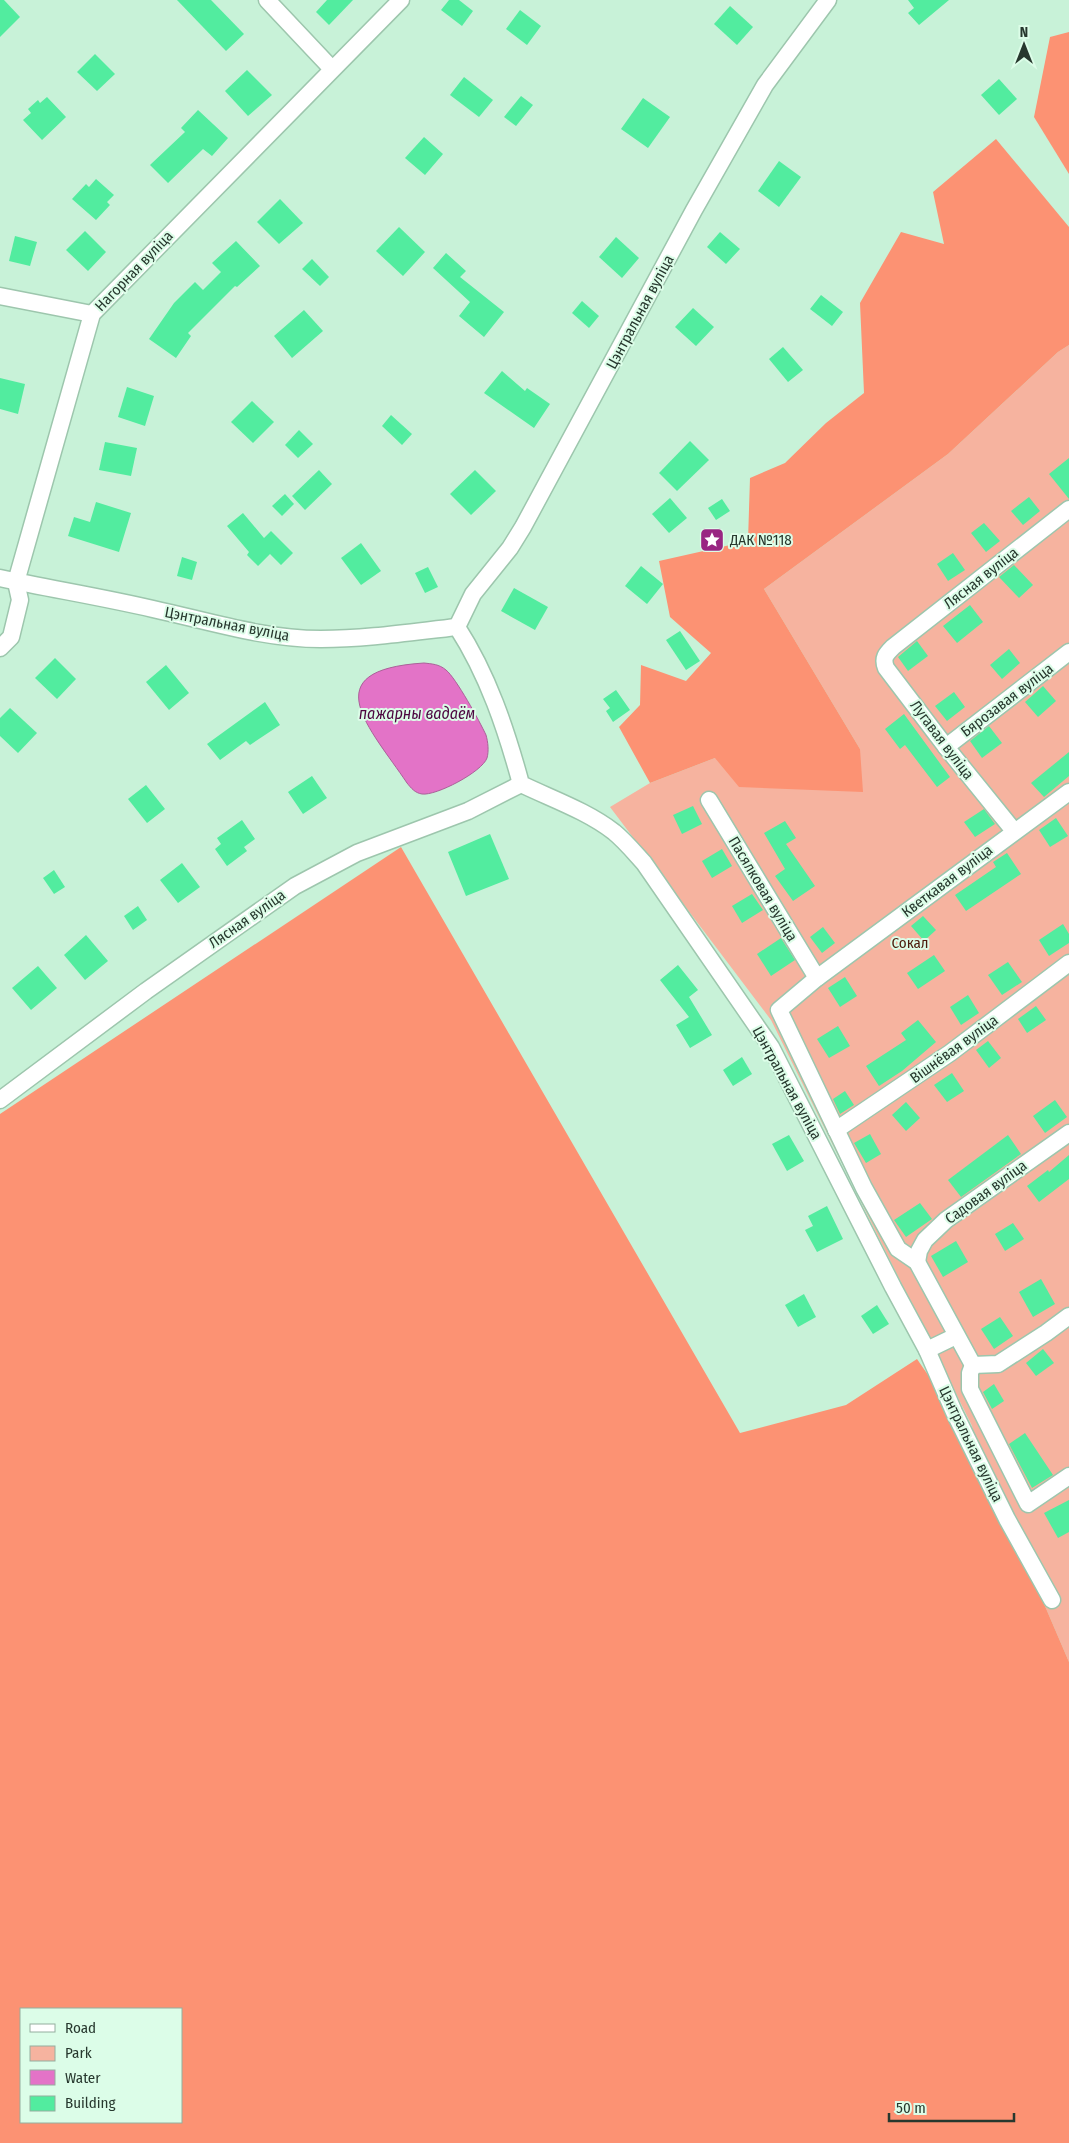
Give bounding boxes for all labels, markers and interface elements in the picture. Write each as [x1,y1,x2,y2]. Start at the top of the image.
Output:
north arrow [999,20,1049,70]
text: N [1020,24,1028,41]
street label: Нагорная вуліца [91,227,177,315]
street label: Цэнтральная вуліца [602,252,678,372]
place icon: ДАК №118 [699,527,725,553]
place label: ДАК №118 [729,531,792,549]
street label: Лясная вуліца [940,543,1022,613]
street label: Цэнтральная вуліца [163,603,291,645]
street label: Бярозавая вуліца [957,659,1057,741]
street label: Лугавая вуліца [906,697,978,783]
water label: пажарны вадаём [359,704,475,723]
street label: Пасялковая вуліца [725,833,801,945]
street label: Кветкавая вуліца [898,841,996,921]
street label: Лясная вуліца [205,886,289,952]
park label: Сокал [891,934,929,952]
street label: Вішнёвая вуліца [906,1011,1002,1087]
street label: Цэнтральная вуліца [748,1023,826,1143]
street label: Садовая вуліца [942,1156,1030,1228]
street label: Цэнтральная вуліца [935,1383,1007,1505]
legend [20,2008,182,2123]
text: Road [65,2019,96,2037]
text: Park [65,2044,92,2062]
text: Water [65,2069,101,2087]
scale bar [889,2090,1014,2122]
text: Building [65,2094,116,2112]
text: 50 m [896,2099,926,2117]

